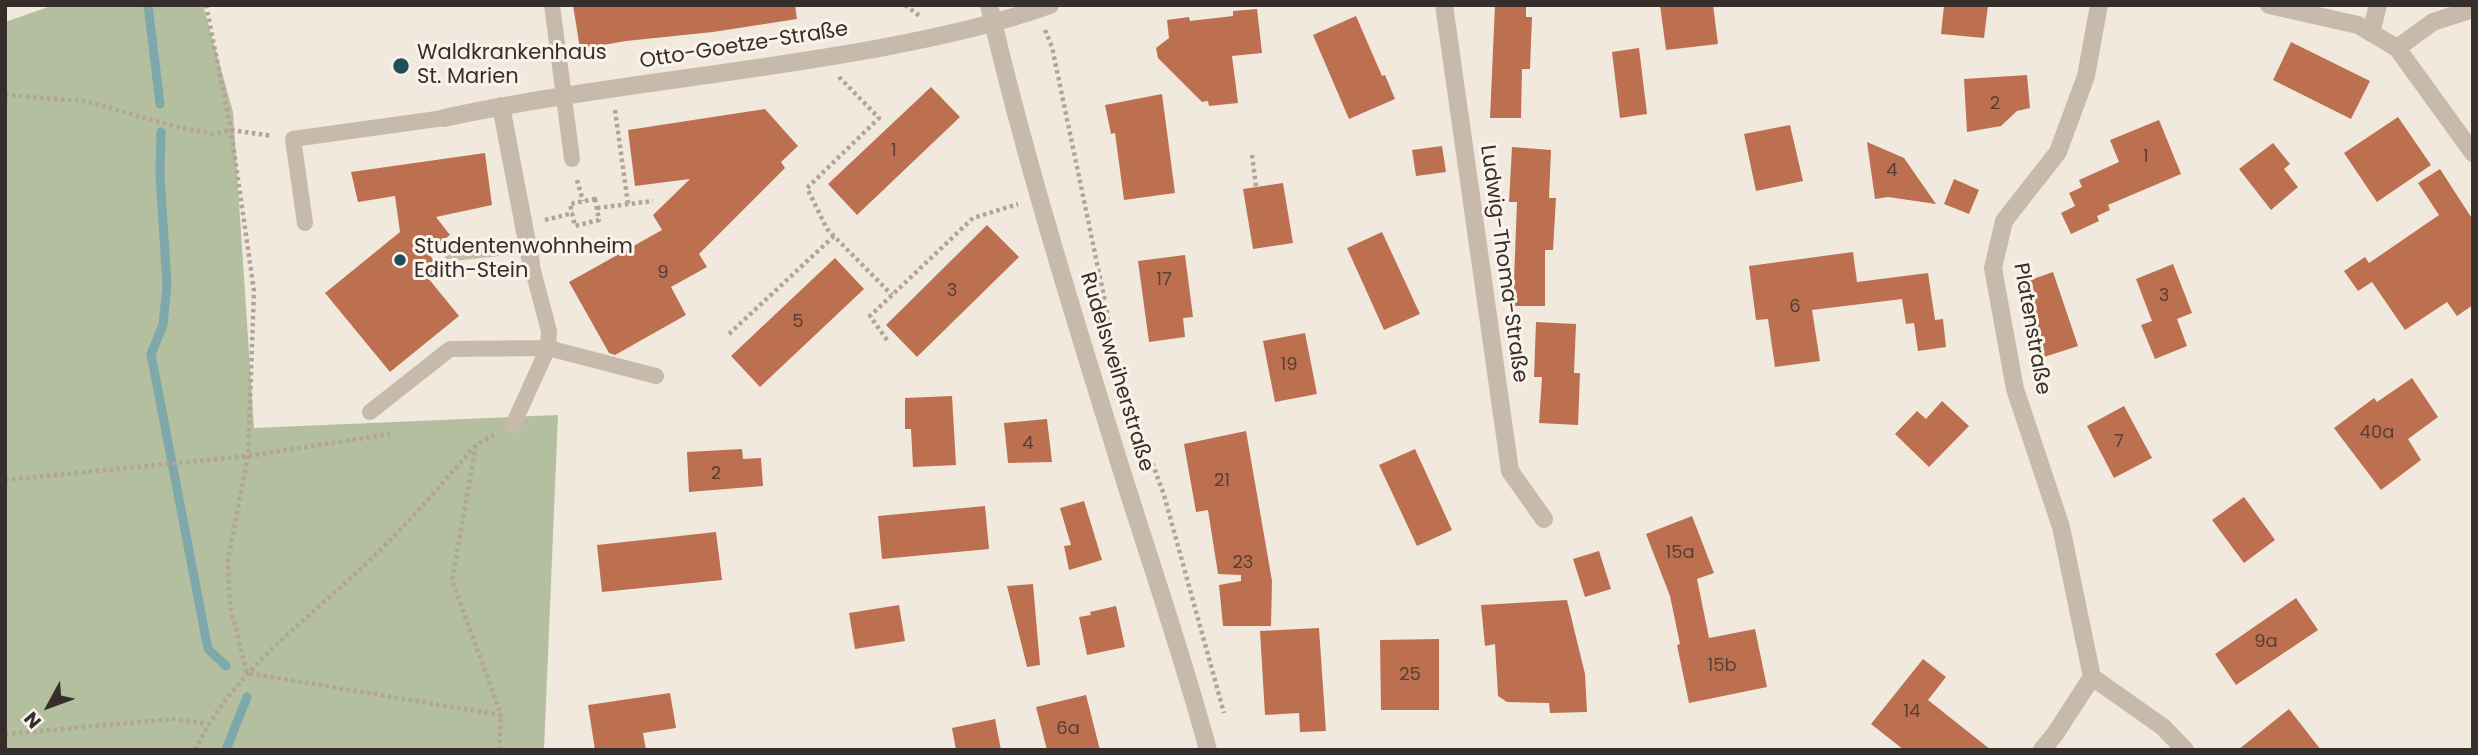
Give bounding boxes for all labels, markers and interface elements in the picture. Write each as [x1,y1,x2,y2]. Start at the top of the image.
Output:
street label: Otto-Goetze-Straße [638,17,850,75]
place label: Waldkrankenhaus St. Marien [417,41,607,91]
marker: Waldkrankenhaus St. Marien [391,56,411,76]
house number: 2 [1990,93,2000,115]
house number: 1 [891,140,897,162]
street label: Ludwig-Thoma-Straße [1474,144,1532,384]
house number: 1 [2143,146,2149,168]
house number: 4 [1886,160,1898,182]
place label: Studentenwohnheim Edith-Stein [414,235,633,285]
marker: Studentenwohnheim Edith-Stein [392,252,408,268]
street label: Platenstraße [2007,261,2055,397]
house number: 9 [657,262,669,284]
street label: Rudelsweiherstraße [1074,269,1158,475]
house number: 17 [1156,269,1172,291]
house number: 3 [947,280,957,302]
house number: 3 [2159,285,2169,307]
house number: 6 [1789,296,1801,318]
house number: 5 [792,311,804,333]
house number: 19 [1280,354,1298,376]
house number: 40a [2360,422,2394,444]
house number: 7 [2114,431,2124,453]
house number: 4 [1022,433,1034,455]
house number: 2 [711,463,721,485]
house number: 21 [1214,470,1230,492]
house number: 15a [1665,542,1695,564]
house number: 23 [1233,552,1253,574]
house number: 9a [2254,631,2278,653]
house number: 15b [1707,655,1737,677]
house number: 25 [1399,664,1421,686]
north arrow [14,671,84,741]
house number: 14 [1903,701,1921,723]
text: N [18,706,48,734]
house number: 6a [1056,718,1080,740]

